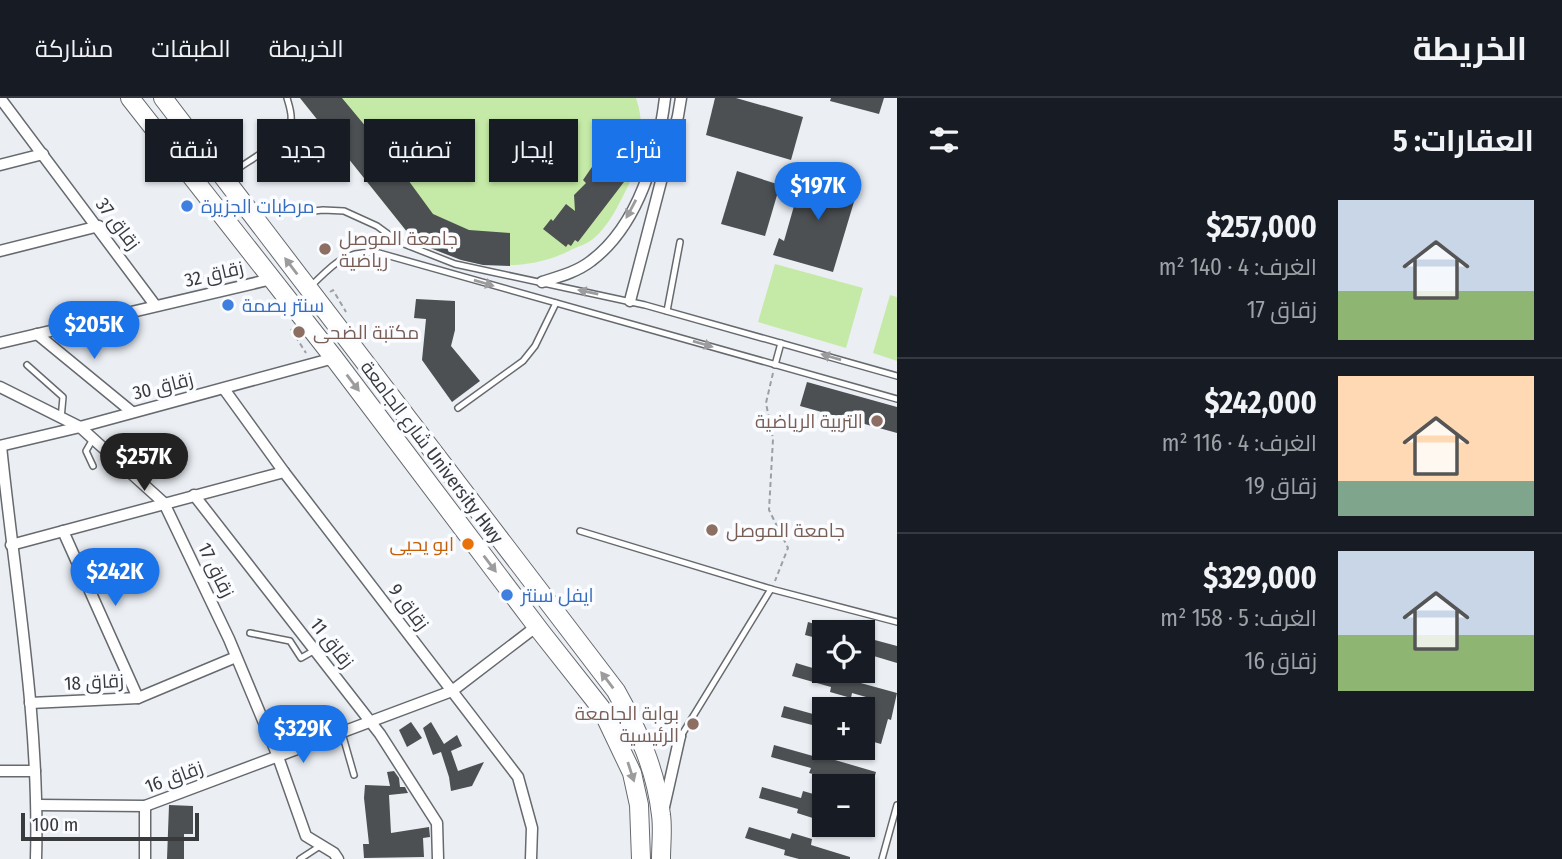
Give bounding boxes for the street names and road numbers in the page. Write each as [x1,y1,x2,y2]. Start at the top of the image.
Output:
street label: زقاق 37 [90,193,145,255]
street label: زقاق 32 [182,256,246,293]
street label: شارع الجامعة University Hwy [354,356,509,550]
street label: زقاق 30 [130,367,196,406]
street label: زقاق 17 [192,539,239,602]
street label: زقاق 9 [383,579,434,635]
street label: زقاق 11 [304,613,359,673]
street label: زقاق 18 [63,669,125,696]
street label: زقاق 16 [142,756,206,799]

